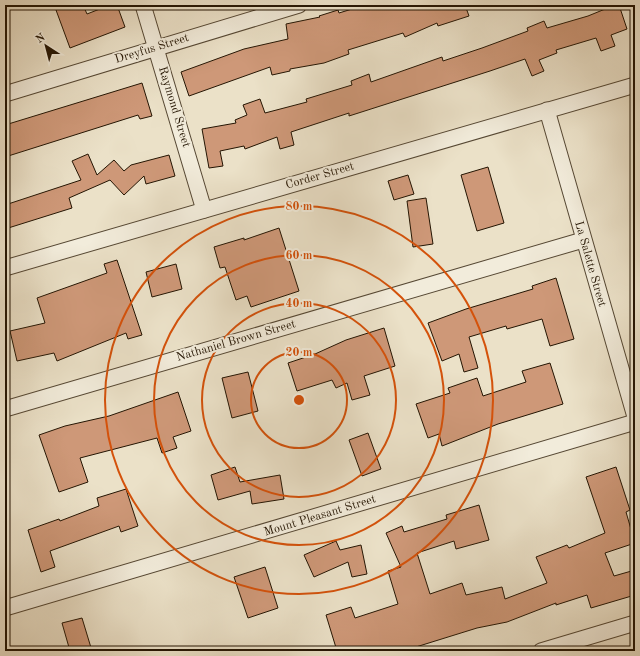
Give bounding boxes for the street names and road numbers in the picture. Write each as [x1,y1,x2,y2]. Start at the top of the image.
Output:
street label: Dreyfus Street [113,32,191,66]
street label: Raymond Street [156,65,192,149]
street label: Corder Street [284,160,356,192]
street label: La Salette Street [572,220,608,308]
street label: Nathaniel Brown Street [175,318,297,364]
street label: Mount Pleasant Street [263,493,377,539]

